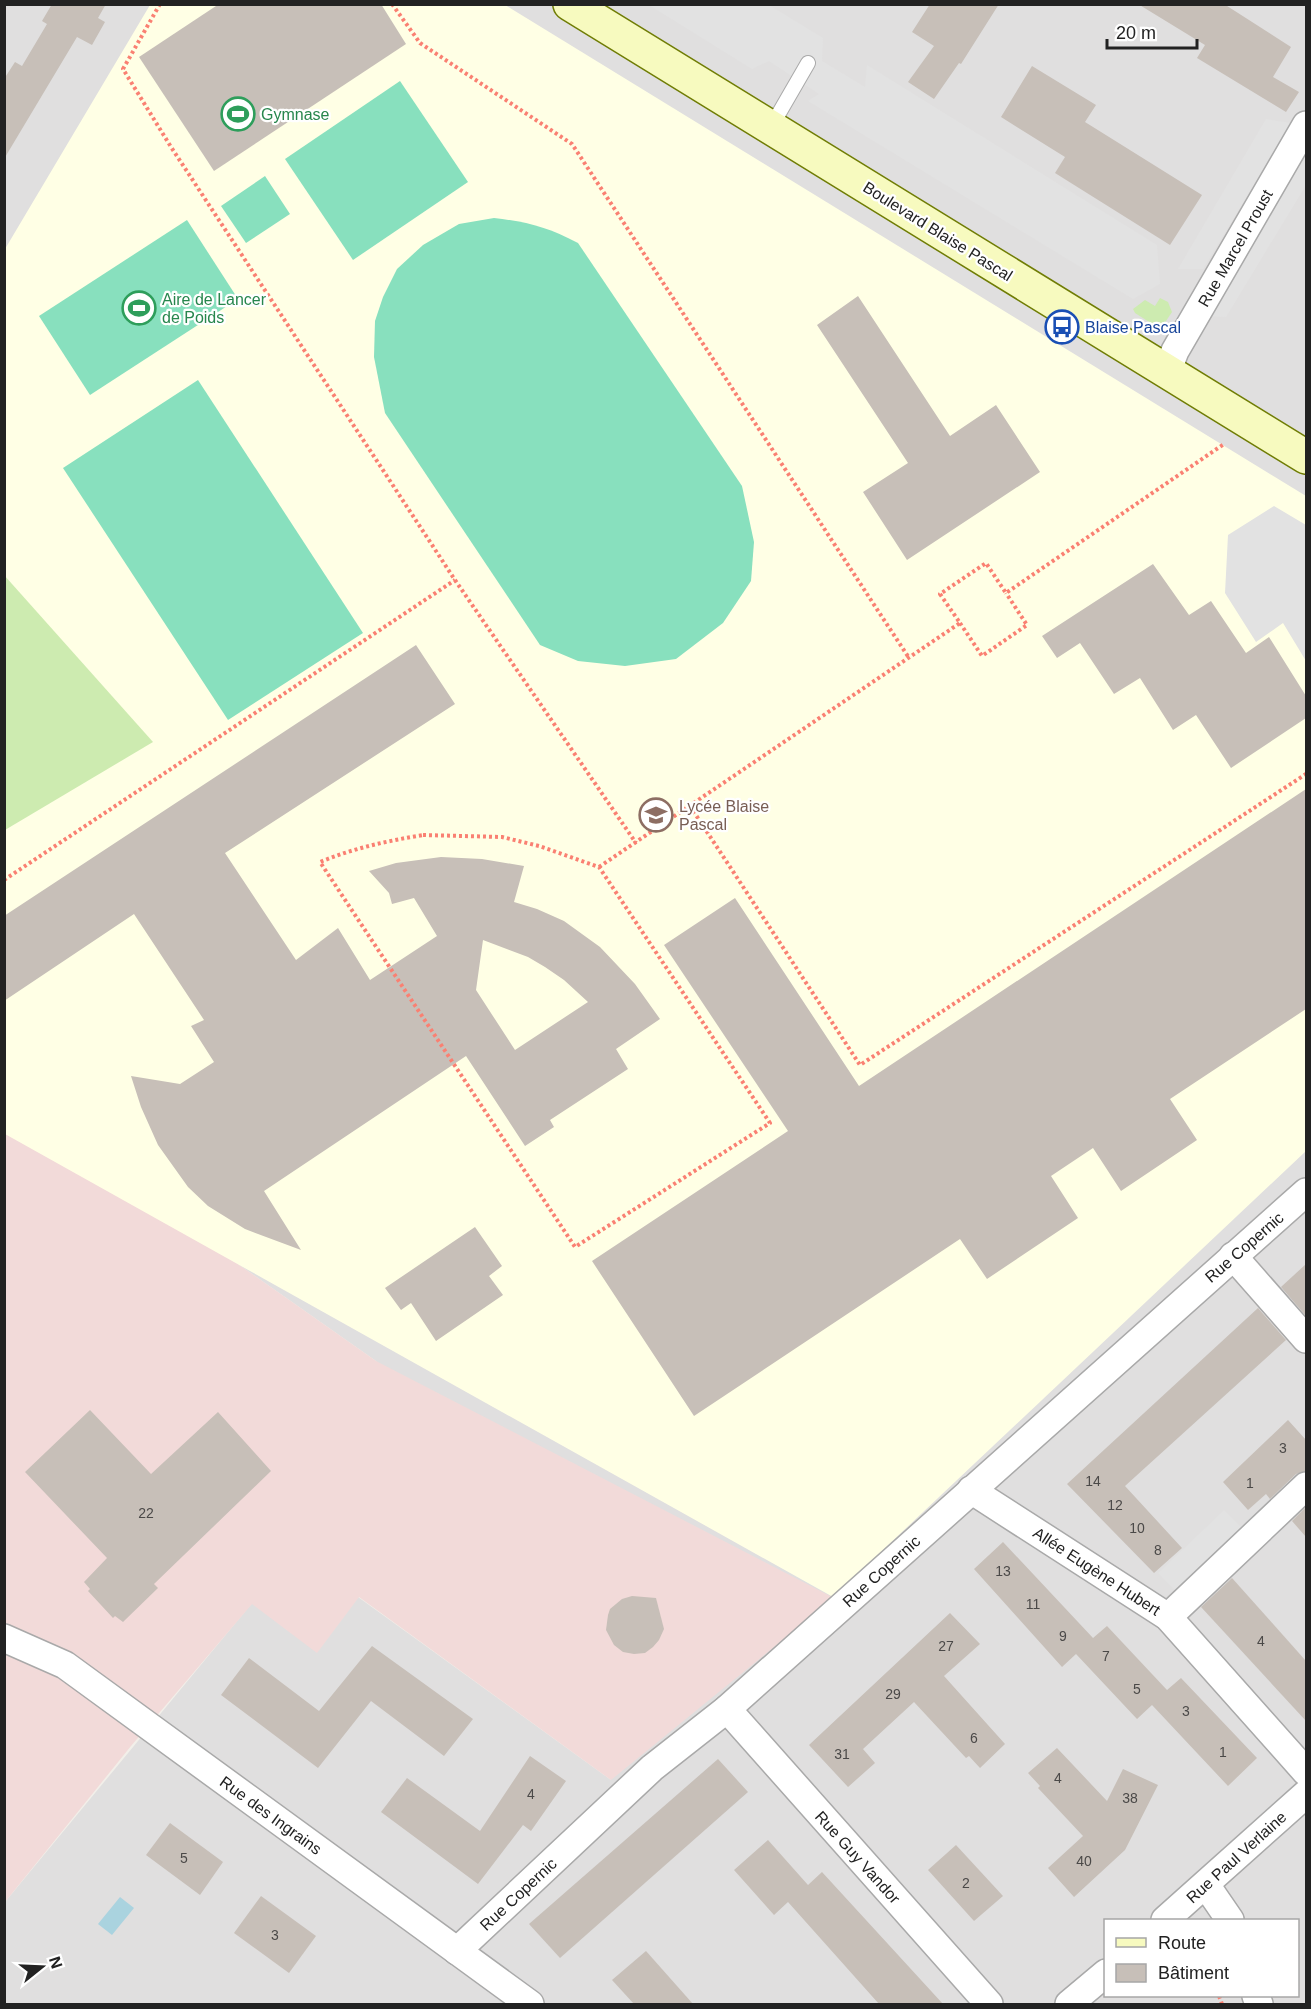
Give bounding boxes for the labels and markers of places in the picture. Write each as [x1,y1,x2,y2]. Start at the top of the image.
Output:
sports icon: Gymnase [220,96,256,132]
place label: Gymnase [261,106,330,123]
sports icon: Aire de Lancer de Poids [121,290,157,326]
place label: Aire de Lancer de Poids [162,291,267,326]
bus stop icon: Blaise Pascal [1044,309,1080,345]
place label: Blaise Pascal [1085,319,1181,336]
school or university icon: Lycée Blaise Pascal [638,797,674,833]
place label: Lycée Blaise Pascal [679,798,769,833]

